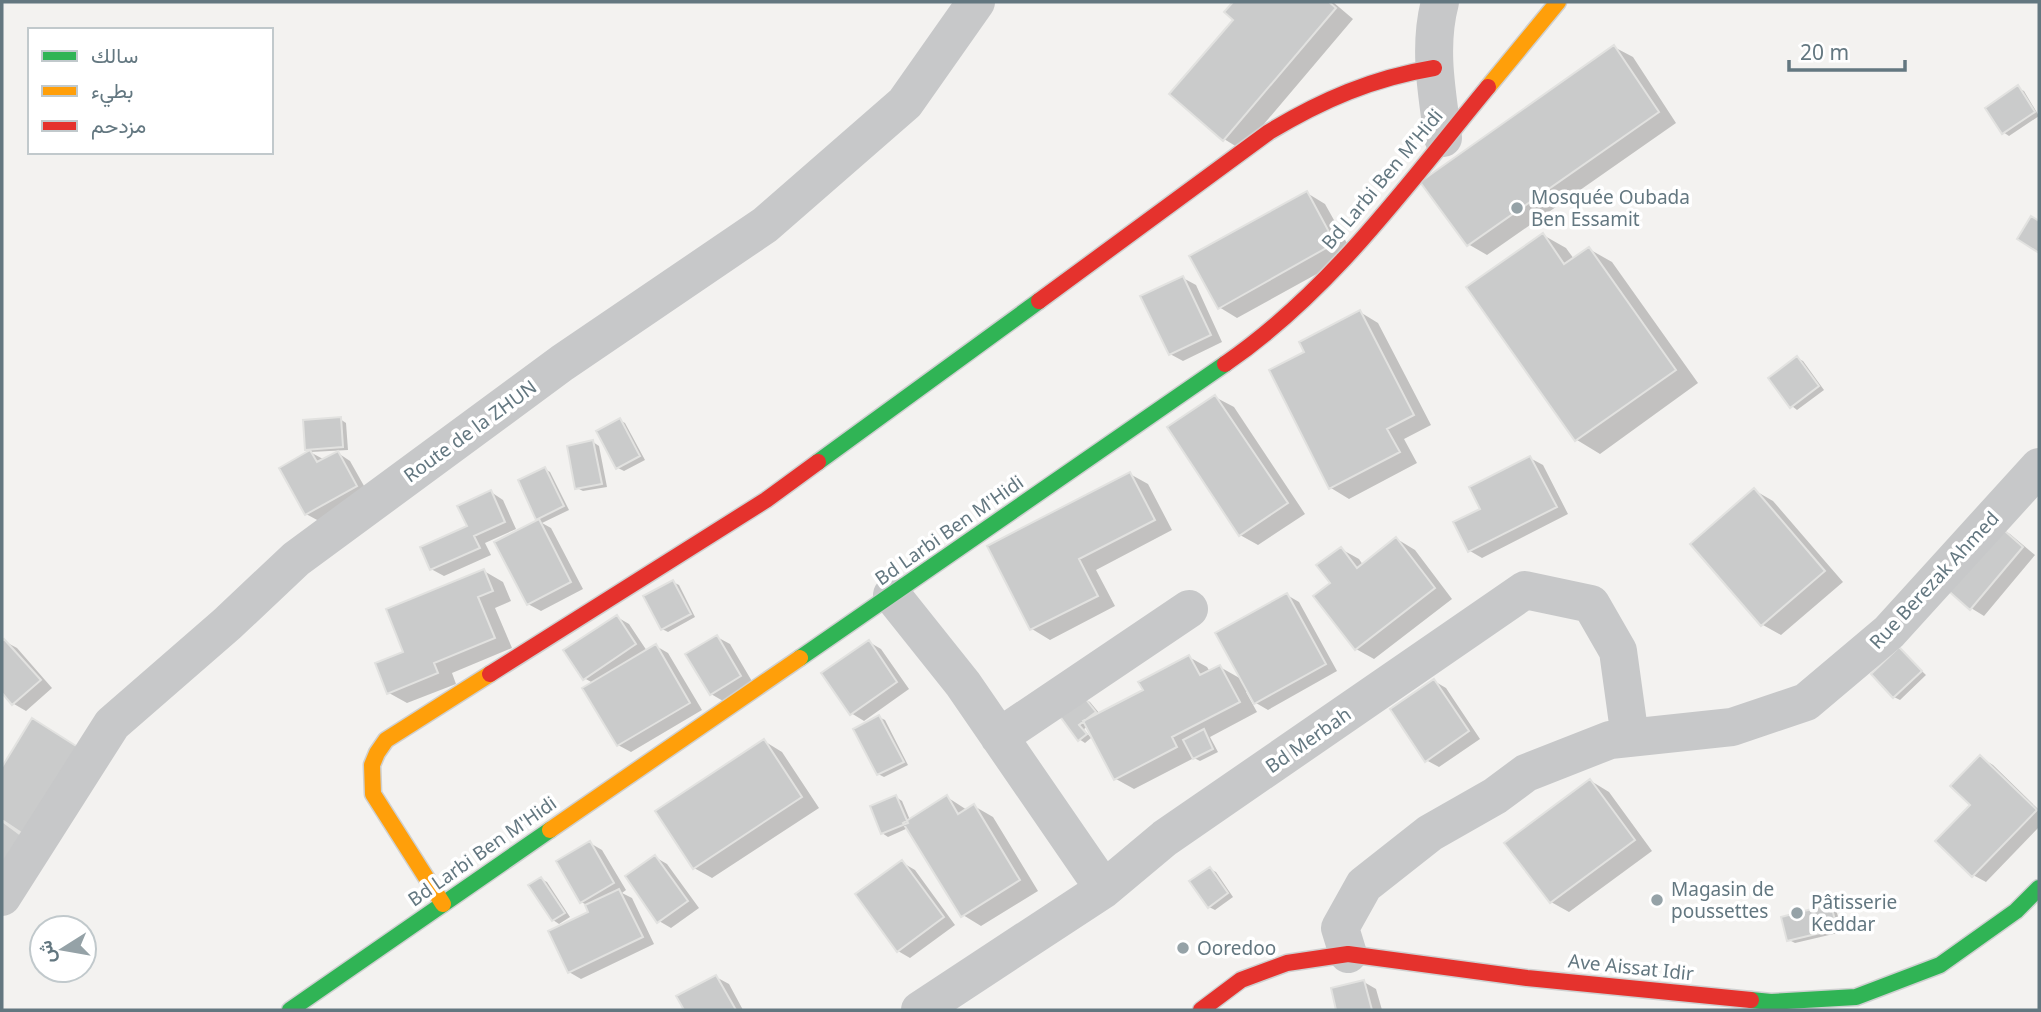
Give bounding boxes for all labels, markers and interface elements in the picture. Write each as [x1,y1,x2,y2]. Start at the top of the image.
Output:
legend [28,28,273,154]
scale bar [1789,28,1904,72]
text: 20 m [1800,38,1849,66]
text: سالك [91,41,138,69]
text: بطيء [91,76,134,108]
street label: Bd Larbi Ben M'Hidi [1316,103,1448,255]
text: مزدحم [91,111,146,140]
place label: Mosquée Oubada Ben Essamit [1531,184,1690,232]
marker: Mosquée Oubada Ben Essamit [1509,200,1525,216]
street label: Route de la ZHUN [398,374,542,488]
street label: Bd Larbi Ben M'Hidi [870,469,1028,591]
street label: Rue Berezak Ahmed [1863,506,2005,654]
street label: Bd Merbah [1260,701,1356,779]
street label: Bd Larbi Ben M'Hidi [403,790,561,912]
place label: Magasin de poussettes [1671,876,1774,924]
place label: Pâtisserie Keddar [1811,889,1897,937]
marker: Magasin de poussettes [1649,892,1665,908]
marker: Pâtisserie Keddar [1789,905,1805,921]
north arrow [28,914,98,984]
place label: Ooredoo [1197,935,1276,961]
text: ش [31,938,61,966]
marker: Ooredoo [1175,940,1191,956]
street label: Ave Aissat Idir [1567,947,1695,987]

